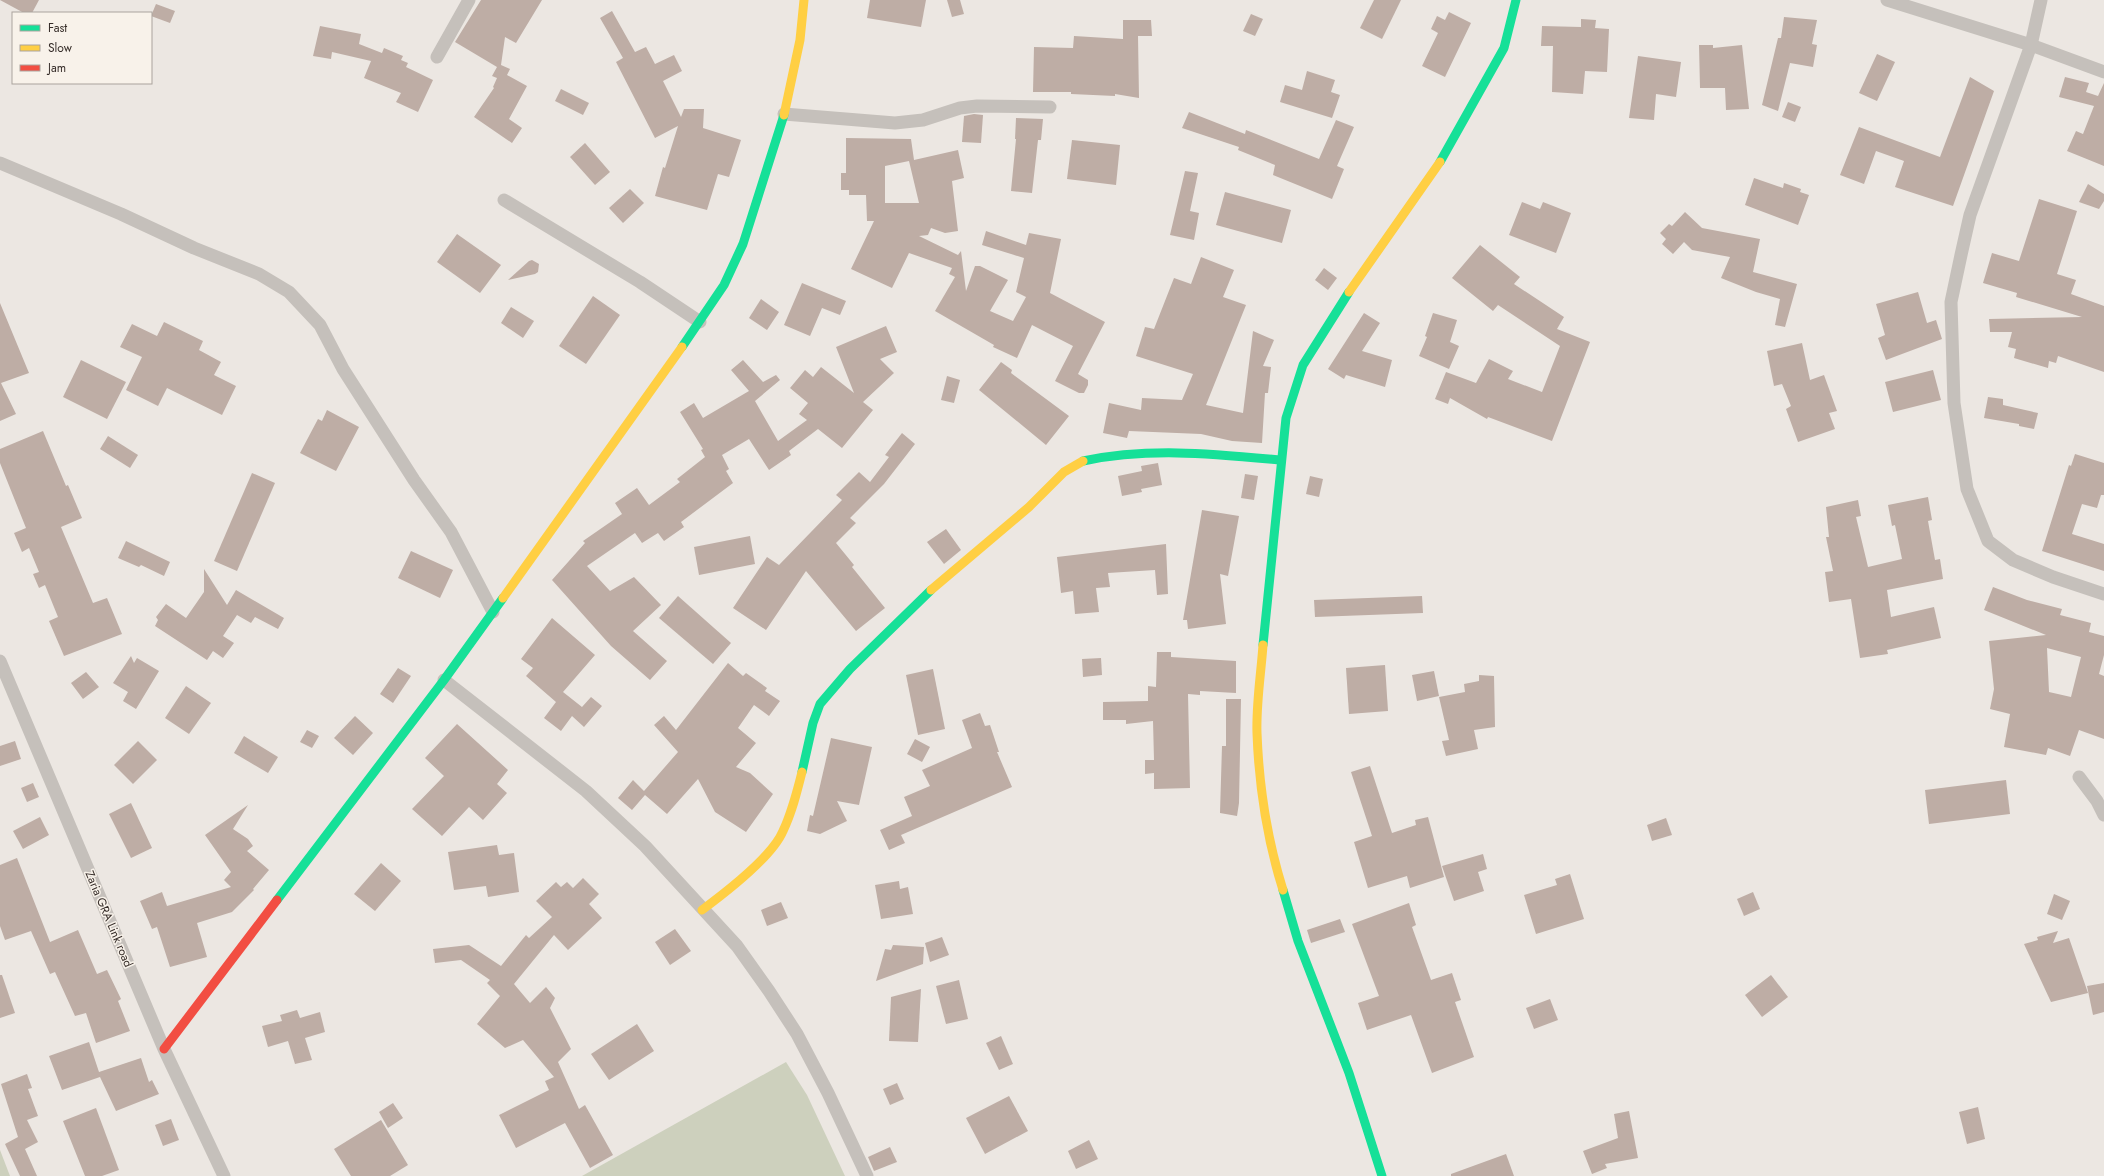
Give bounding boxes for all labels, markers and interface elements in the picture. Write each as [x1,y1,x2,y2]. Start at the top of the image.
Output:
legend [12,12,152,84]
text: Fast [48,19,67,37]
text: Slow [48,39,73,57]
text: Jam [46,59,66,77]
street label: Zaria GRA Link road [81,868,137,970]

